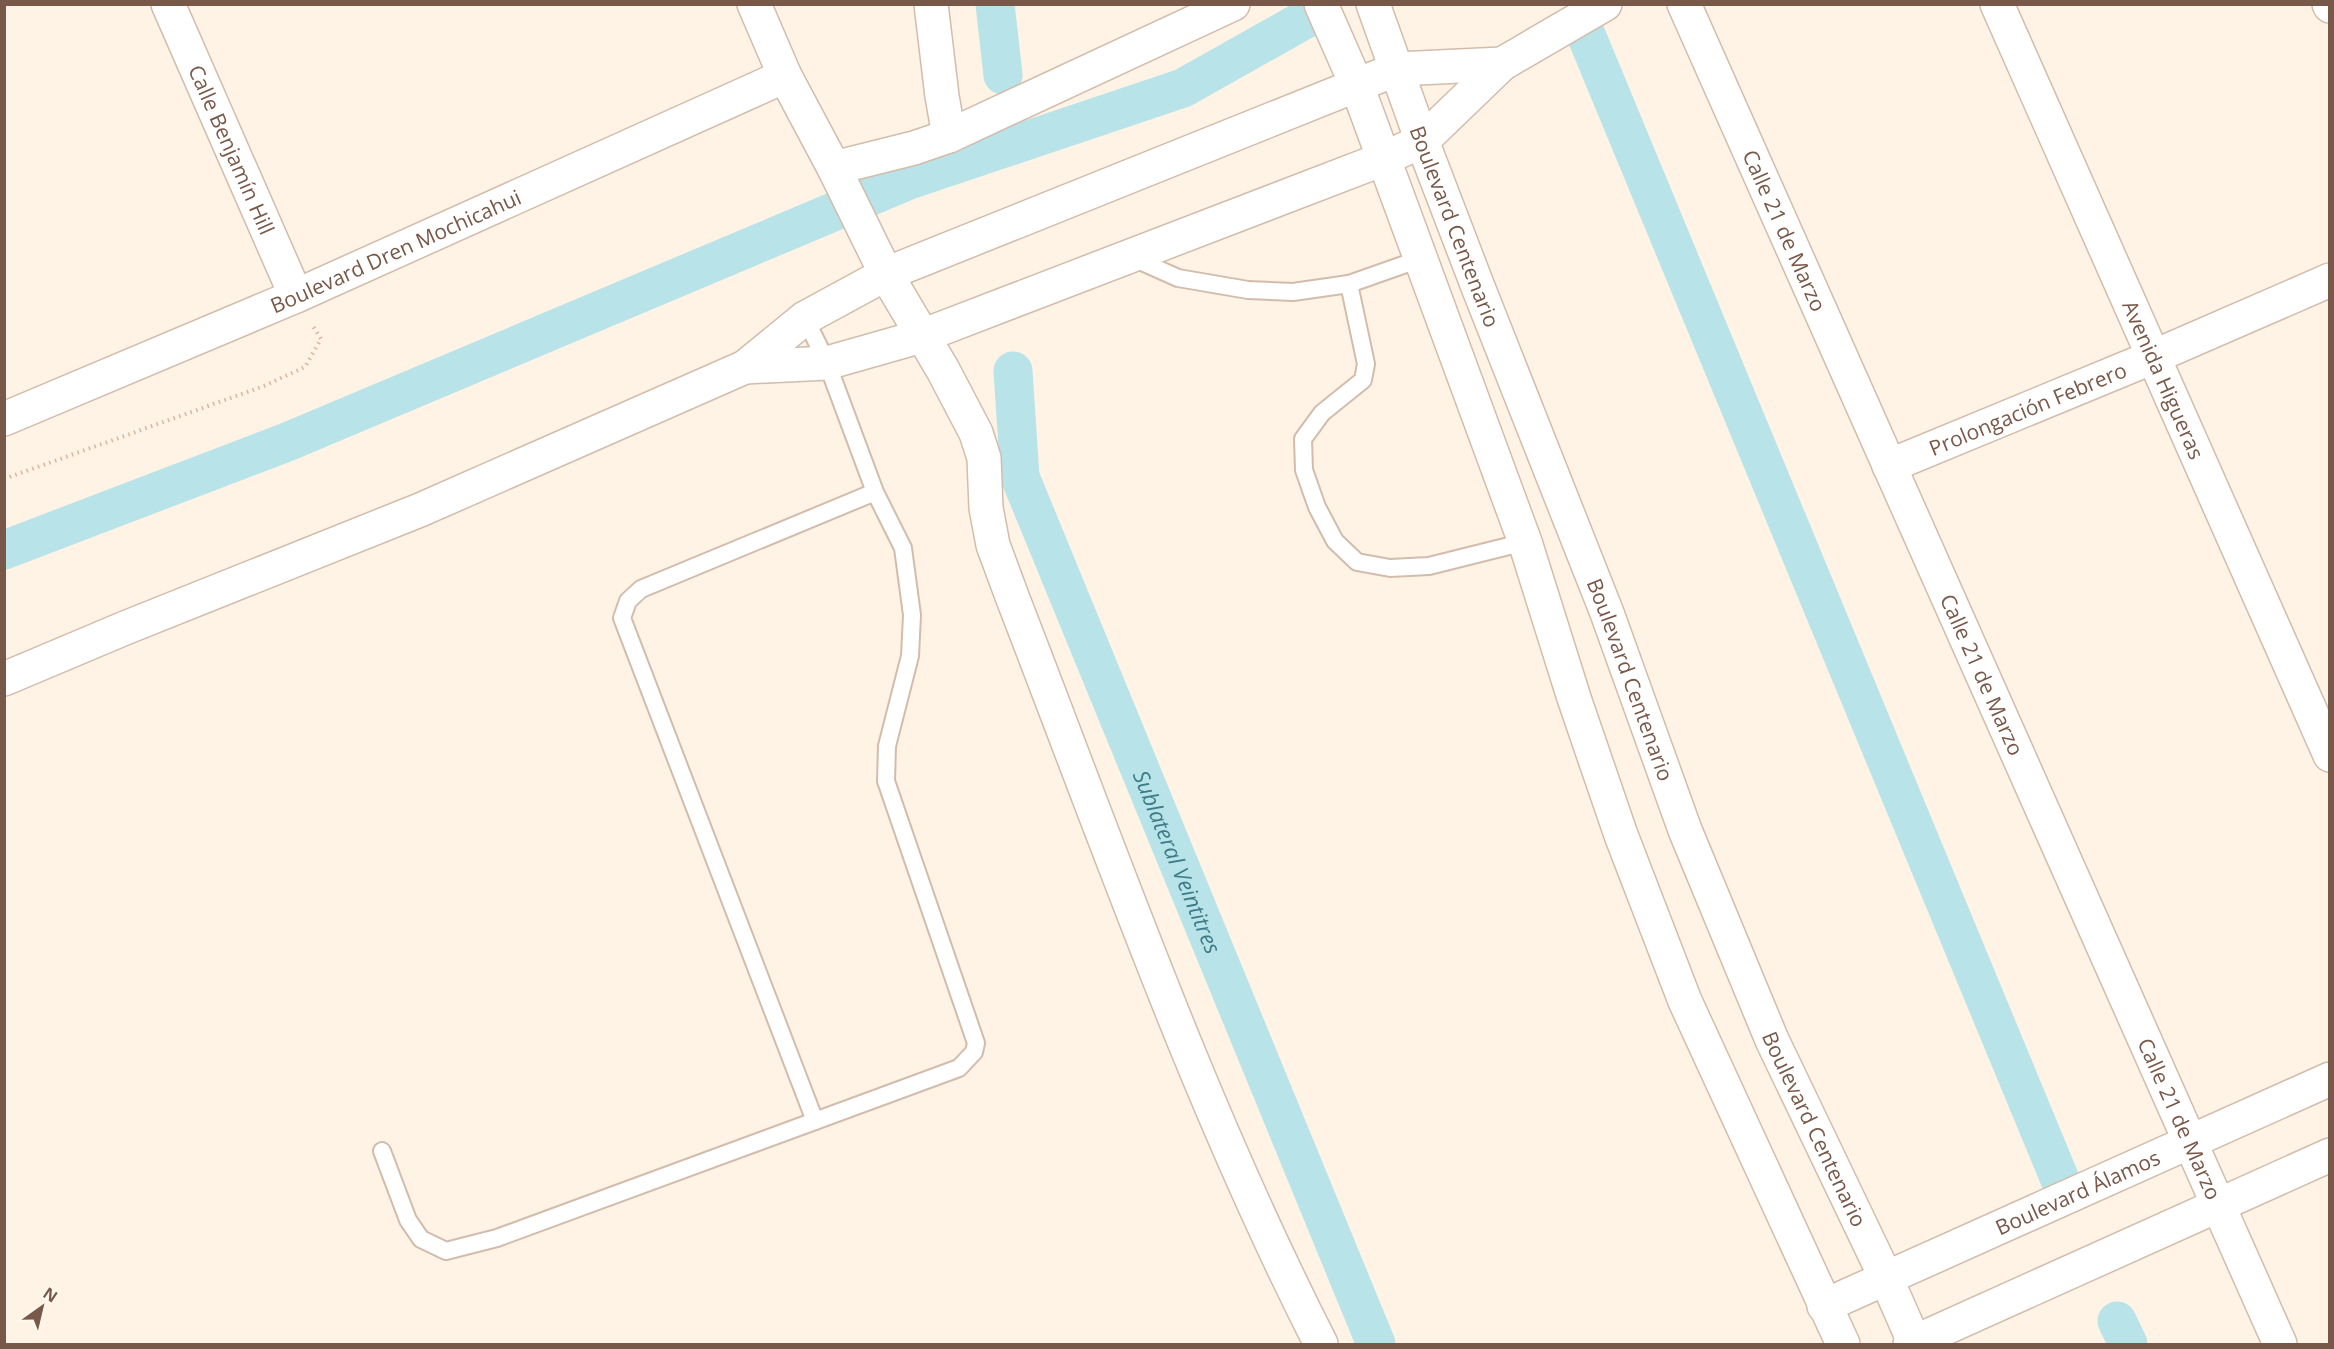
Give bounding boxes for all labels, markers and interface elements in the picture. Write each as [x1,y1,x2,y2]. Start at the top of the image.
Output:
street label: Calle Benjamín Hill [182,60,281,239]
street label: Boulevard Centenario [1404,122,1506,331]
street label: Calle 21 de Marzo [1737,145,1833,316]
street label: Boulevard Dren Mochicahui [266,183,525,319]
street label: Avenida Higueras [2116,296,2211,464]
street label: Prolongación Febrero [1925,355,2131,462]
street label: Boulevard Centenario [1581,574,1680,785]
street label: Calle 21 de Marzo [1934,589,2030,760]
water label: Sublateral Veintitres [1127,765,1229,958]
street label: Boulevard Centenario [1756,1027,1873,1231]
street label: Calle 21 de Marzo [2132,1034,2228,1204]
street label: Boulevard Álamos [1991,1143,2164,1241]
north arrow [12,1277,72,1337]
text: N [39,1282,62,1307]

